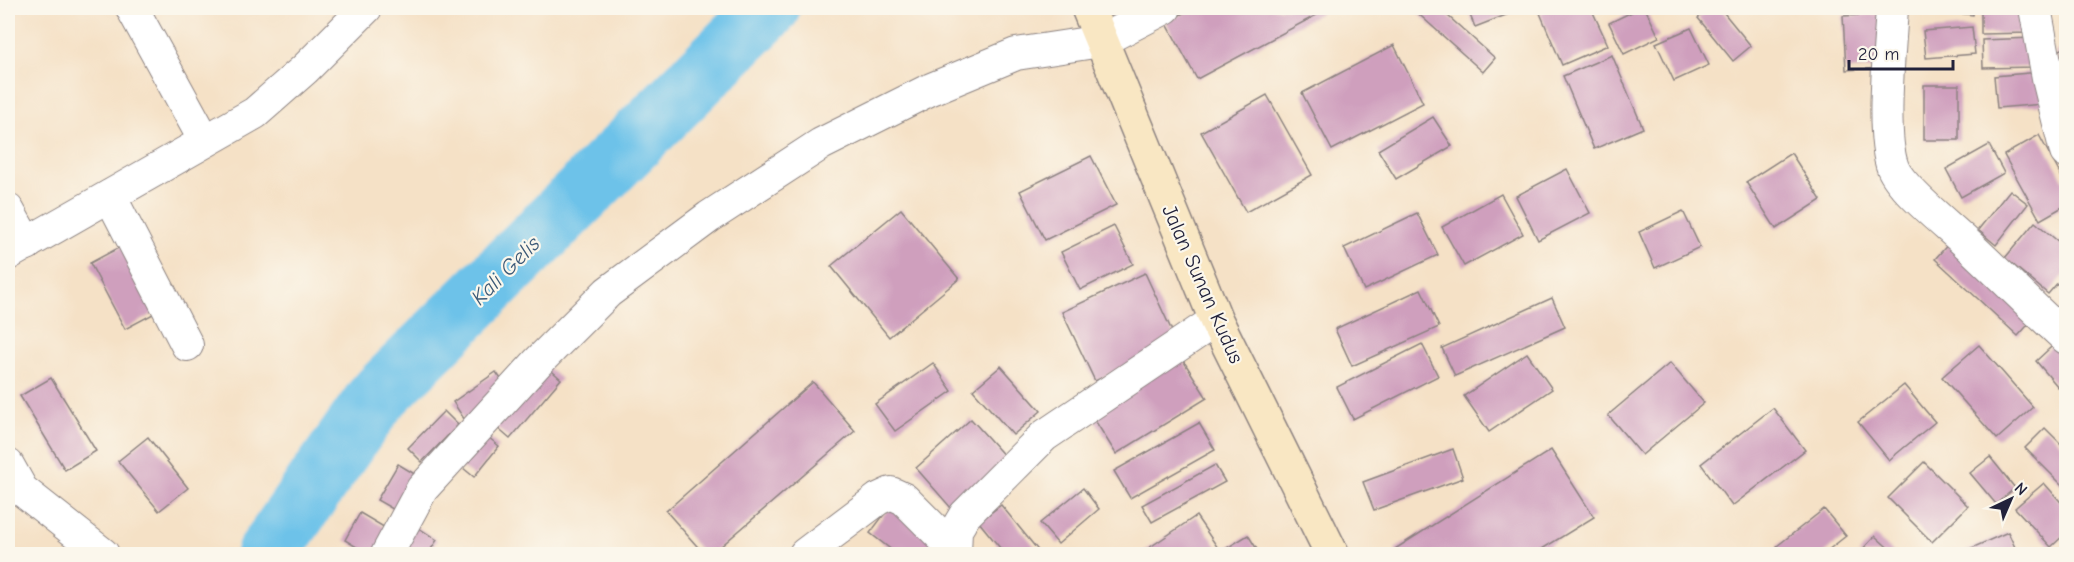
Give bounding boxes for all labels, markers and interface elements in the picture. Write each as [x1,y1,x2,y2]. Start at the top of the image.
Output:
scale bar [1849,33,1952,71]
text: 20 m [1858,44,1899,65]
street label: Jalan Sunan Kudus [1157,201,1249,367]
water label: Kali Gelis [466,230,546,310]
north arrow [1981,469,2041,529]
text: N [2011,479,2031,499]

